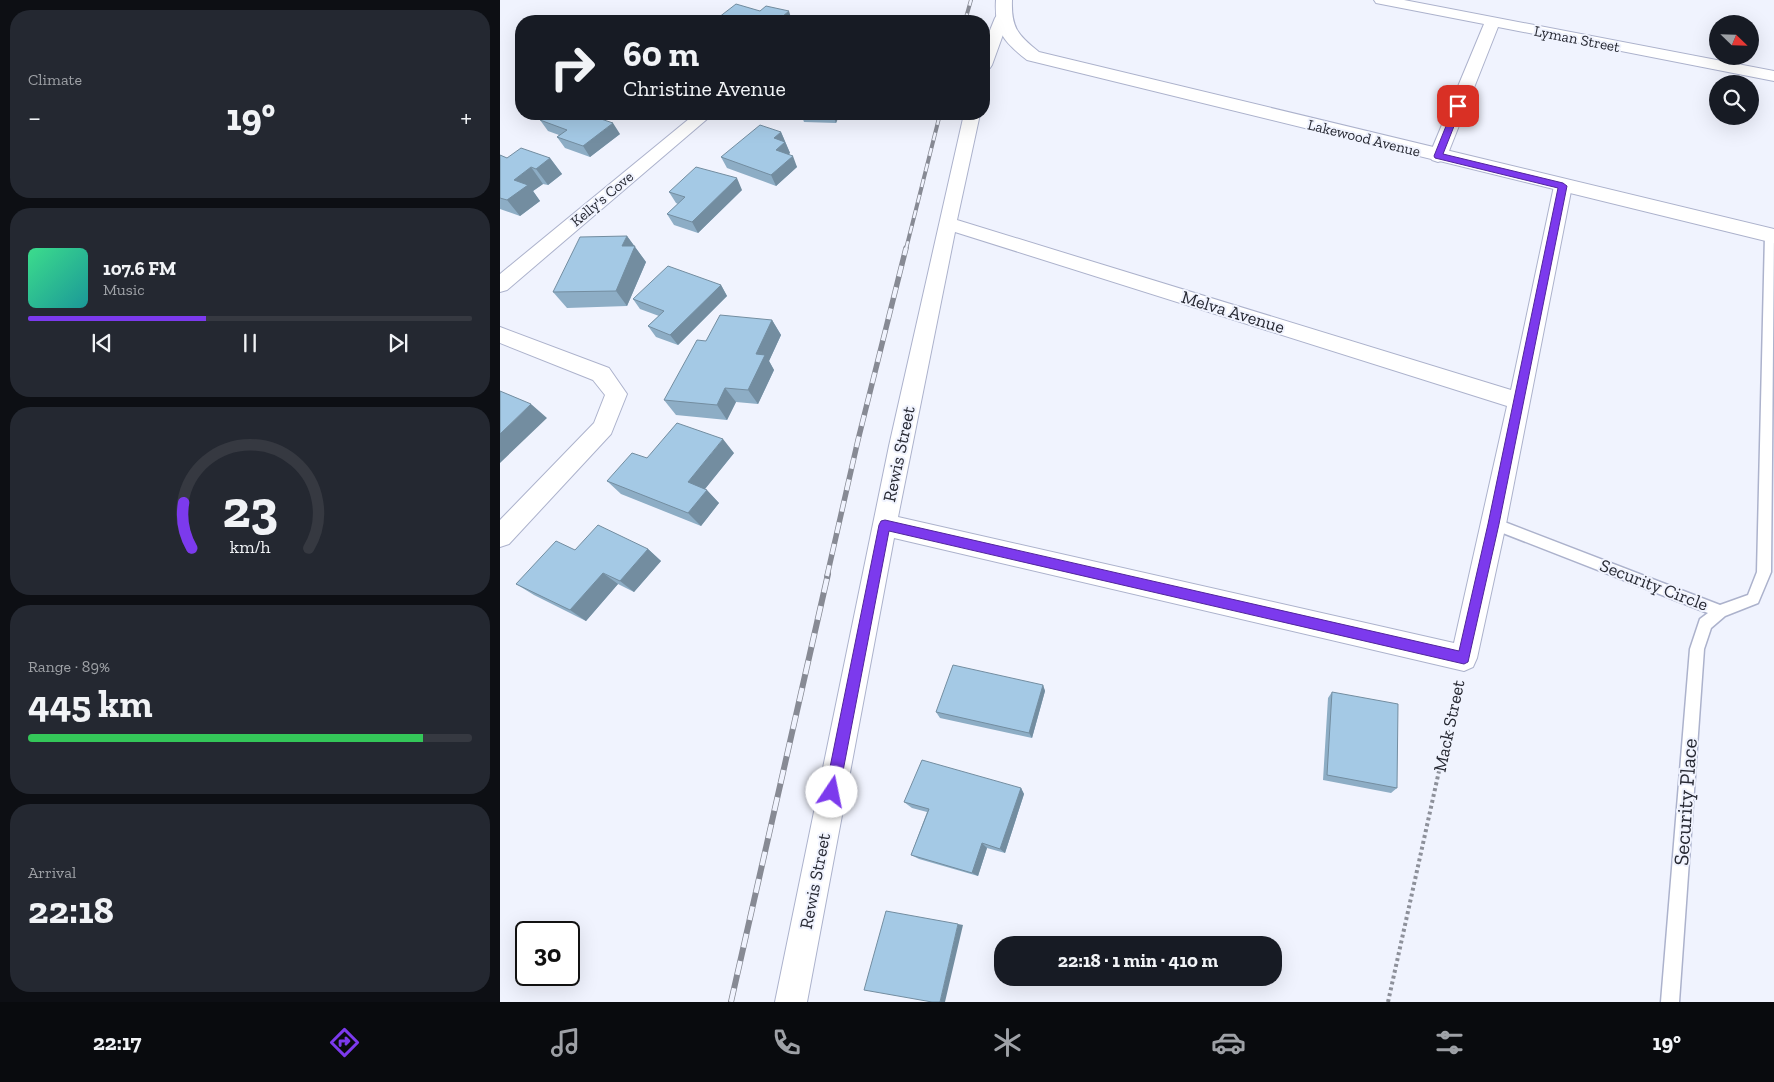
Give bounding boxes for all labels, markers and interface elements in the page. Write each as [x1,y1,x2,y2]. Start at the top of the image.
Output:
north arrow [1709,15,1759,65]
map controls [1709,15,1759,125]
street label: Lyman Street [1533,22,1622,56]
text: 60 m [623,33,699,75]
icon: right [540,35,605,100]
text: Climate [28,70,82,89]
text: Christine Avenue [623,75,786,102]
button: search [1709,75,1759,125]
pin [1437,85,1479,127]
icon: arrive [1444,92,1472,120]
text: 19° [226,94,275,140]
text: − [28,101,41,134]
text: + [460,101,472,134]
street label: Lakewood Avenue [1306,115,1422,161]
street label: Kelly's Cove [567,168,637,230]
text: 107.6 FM [103,257,176,280]
text: Music [103,280,145,299]
street label: Melva Avenue [1179,286,1287,338]
icon: previous [88,329,116,357]
icon: pause [236,329,264,357]
icon: next [384,329,412,357]
street label: Rewis Street [878,404,920,504]
text: 23 [222,478,278,540]
text: km/h [230,536,270,558]
street label: Security Circle [1597,554,1711,616]
text: Range · 89% [28,657,110,676]
street label: Mack Street [1429,678,1470,774]
text: 445 km [28,681,153,727]
street label: Security Place [1668,737,1702,866]
position arrow [805,765,857,817]
street label: Rewis Street [795,831,835,931]
text: Arrival [28,863,76,882]
text: 22:18 [28,887,114,933]
speed limit sign: 30 [515,921,580,986]
text: 22:18 · 1 min · 410 m [1058,949,1218,972]
icon: directions [327,1025,362,1060]
icon: music [548,1025,583,1060]
icon: phone [769,1025,804,1060]
icon: climate [990,1025,1025,1060]
icon: car [1211,1025,1246,1060]
icon: filters [1432,1025,1467,1060]
text: 22:17 [93,1029,141,1056]
text: 19° [1653,1029,1681,1056]

